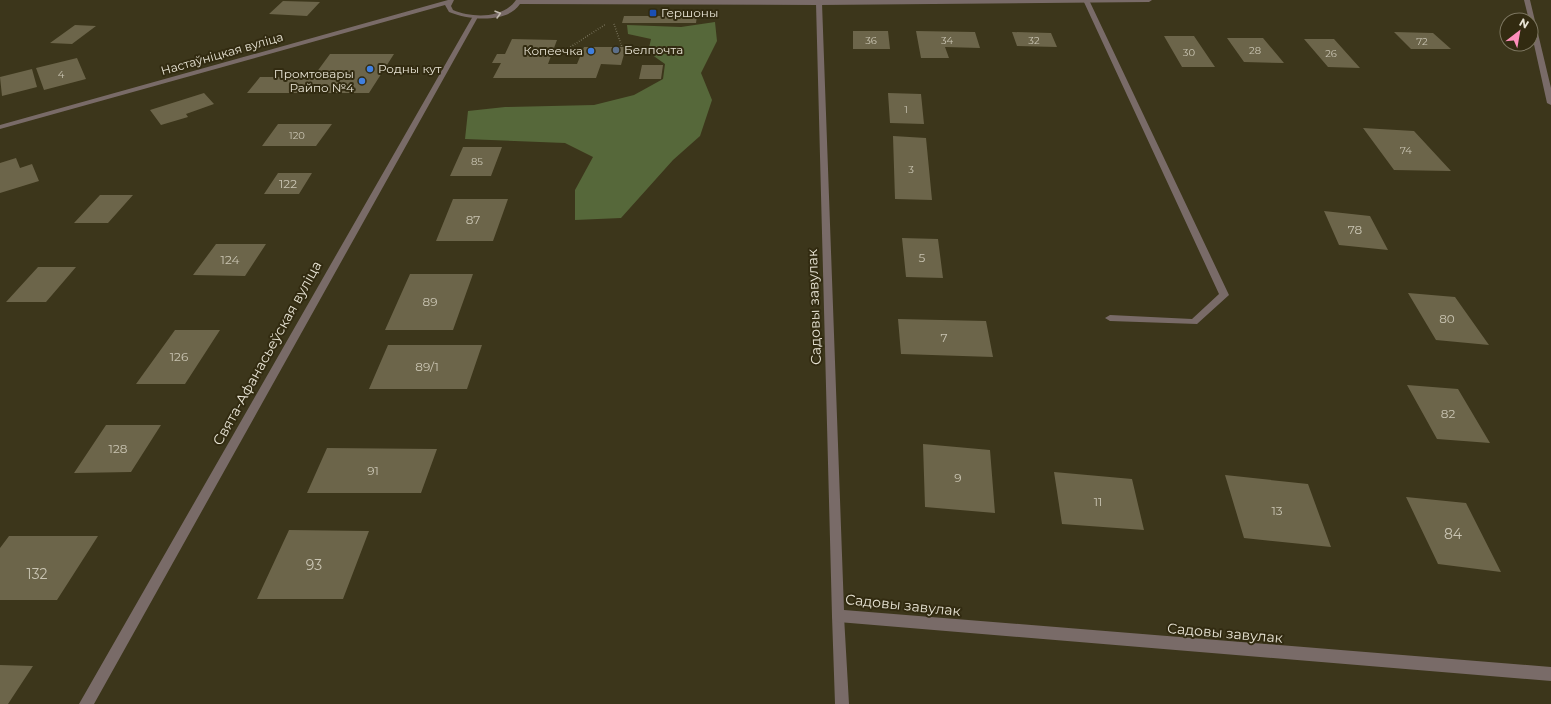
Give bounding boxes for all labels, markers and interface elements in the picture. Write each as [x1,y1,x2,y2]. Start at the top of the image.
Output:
place label: Гершоны [661,5,718,20]
marker: Гершоны [648,8,658,18]
one-way arrow [495,10,502,19]
north arrow [1499,12,1539,52]
text: N [1517,15,1532,32]
street label: Настаўніцкая вуліца [159,29,285,78]
house number: 36 [865,34,877,47]
house number: 34 [941,34,954,47]
house number: 32 [1028,34,1040,47]
house number: 72 [1416,35,1428,48]
place label: Белпочта [624,42,683,57]
place label: Копеечка [523,43,583,58]
house number: 28 [1249,44,1261,57]
marker: Белпочта [611,45,621,55]
marker: Копеечка [586,46,596,56]
house number: 30 [1183,46,1196,59]
house number: 26 [1325,47,1337,60]
place label: Родны кут [378,61,442,76]
marker: Родны кут [365,64,375,74]
place label: Промтовары Райпо №4 [274,66,354,95]
house number: 4 [58,68,65,81]
marker: Промтовары Райпо №4 [357,76,367,86]
house number: 1 [904,103,908,116]
house number: 120 [289,129,305,142]
house number: 74 [1400,144,1412,157]
house number: 85 [471,155,483,168]
house number: 3 [908,163,914,176]
house number: 122 [279,176,297,191]
house number: 87 [466,212,480,227]
house number: 78 [1348,222,1363,237]
street label: Садовы завулак [803,249,825,365]
house number: 5 [919,250,926,265]
house number: 124 [221,252,239,267]
street label: Свята-Афанасьеўская вуліца [209,257,325,449]
house number: 89 [423,294,437,309]
house number: 80 [1439,311,1455,326]
house number: 7 [940,330,948,345]
house number: 126 [170,349,188,364]
house number: 89/1 [415,359,439,374]
house number: 82 [1441,406,1455,421]
house number: 128 [109,441,128,456]
house number: 91 [367,463,379,478]
house number: 9 [954,470,962,485]
house number: 11 [1094,494,1102,509]
house number: 13 [1271,503,1283,518]
house number: 84 [1444,525,1463,543]
house number: 93 [306,556,322,574]
house number: 132 [27,565,47,583]
street label: Садовы завулак [844,590,962,620]
street label: Садовы завулак [1166,619,1284,647]

